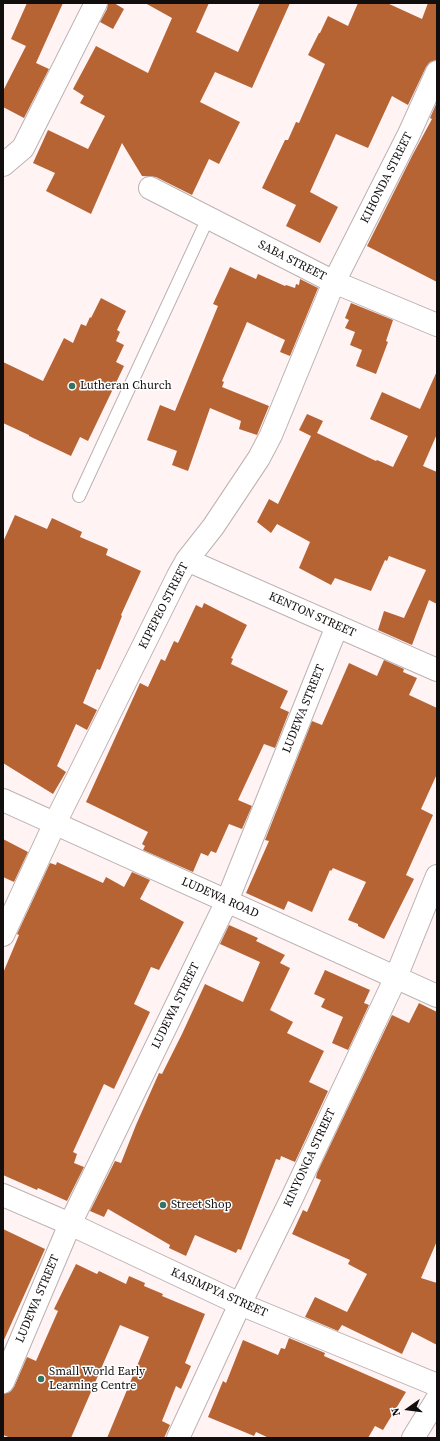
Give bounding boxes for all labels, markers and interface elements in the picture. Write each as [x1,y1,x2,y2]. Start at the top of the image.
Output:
street label: KIHONDA STREET [358,130,416,226]
street label: SABA STREET [256,238,328,284]
place label: Lutheran Church [80,379,172,393]
marker: Lutheran Church [67,381,77,391]
street label: KIPEPEO STREET [136,560,192,652]
street label: KENTON STREET [266,589,358,641]
street label: LUDEWA STREET [280,663,328,755]
street label: LUDEWA ROAD [179,875,261,921]
street label: LUDEWA STREET [149,961,203,1051]
street label: KINYONGA STREET [281,1107,339,1209]
place label: Street Shop [171,1198,232,1212]
marker: Street Shop [158,1200,168,1210]
street label: LUDEWA STREET [13,1253,63,1345]
street label: KASIMPYA STREET [168,1265,270,1321]
place label: Small World Early Learning Centre [49,1365,145,1393]
marker: Small World Early Learning Centre [36,1374,46,1384]
north arrow [388,1389,428,1429]
text: N [388,1406,404,1418]

